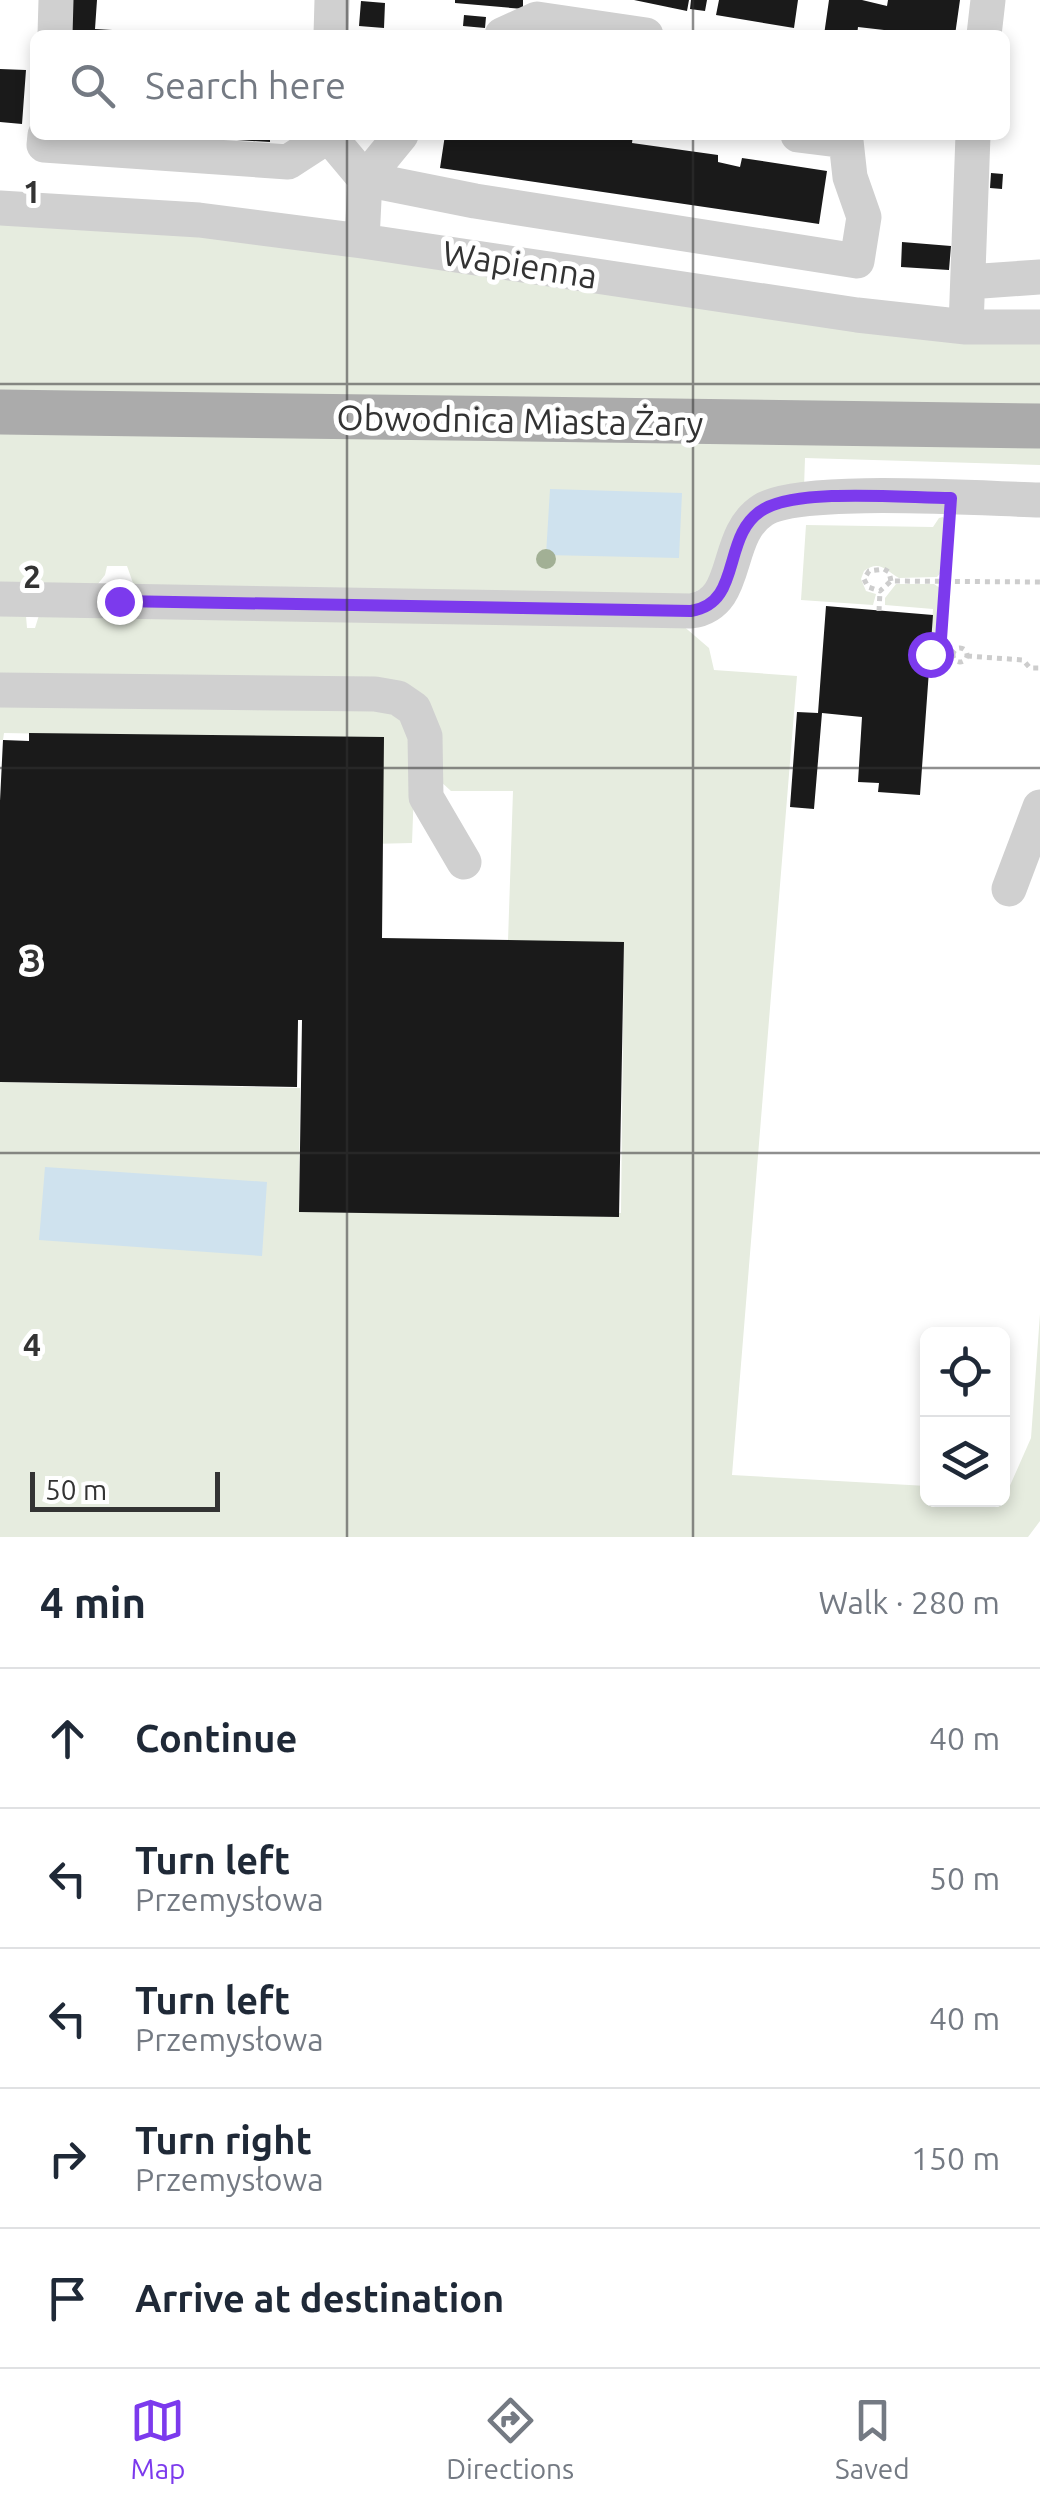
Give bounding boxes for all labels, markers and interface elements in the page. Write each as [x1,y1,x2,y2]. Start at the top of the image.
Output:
search box [30,30,1010,140]
icon: search [65,58,120,113]
text: Search here [145,64,346,106]
text: 1 [23,173,41,209]
street label: Wapienna [440,232,600,296]
street label: Obwodnica Miasta Żary [336,397,704,443]
text: 2 [23,558,41,594]
route end [97,579,143,625]
route start [908,632,954,678]
text: 3 [23,942,41,978]
text: 4 [23,1326,41,1362]
map controls [920,1327,1010,1507]
button: locate [920,1327,1010,1417]
button: layers [920,1417,1010,1507]
scale bar [30,1467,220,1512]
text: 50 m [45,1474,107,1505]
text: 4 min [40,1579,146,1626]
text: Walk · 280 m [818,1584,1000,1620]
icon: ahead [40,1711,95,1766]
text: Continue [135,1717,297,1759]
text: 40 m [929,1720,1000,1756]
text: Turn left [135,1839,290,1881]
icon: left [40,1851,95,1906]
text: 50 m [929,1860,1000,1896]
text: Przemysłowa [135,1881,324,1917]
text: Turn left [135,1979,290,2021]
icon: left [40,1991,95,2046]
text: 40 m [929,2000,1000,2036]
text: Przemysłowa [135,2021,324,2057]
text: Turn right [135,2119,312,2161]
icon: right [40,2131,95,2186]
text: 150 m [911,2140,1000,2176]
text: Przemysłowa [135,2161,324,2197]
icon: arrive [40,2271,95,2326]
text: Arrive at destination [135,2277,504,2319]
tab: Map [130,2393,186,2484]
tab: Directions [446,2393,574,2484]
tab: Saved [835,2393,910,2484]

